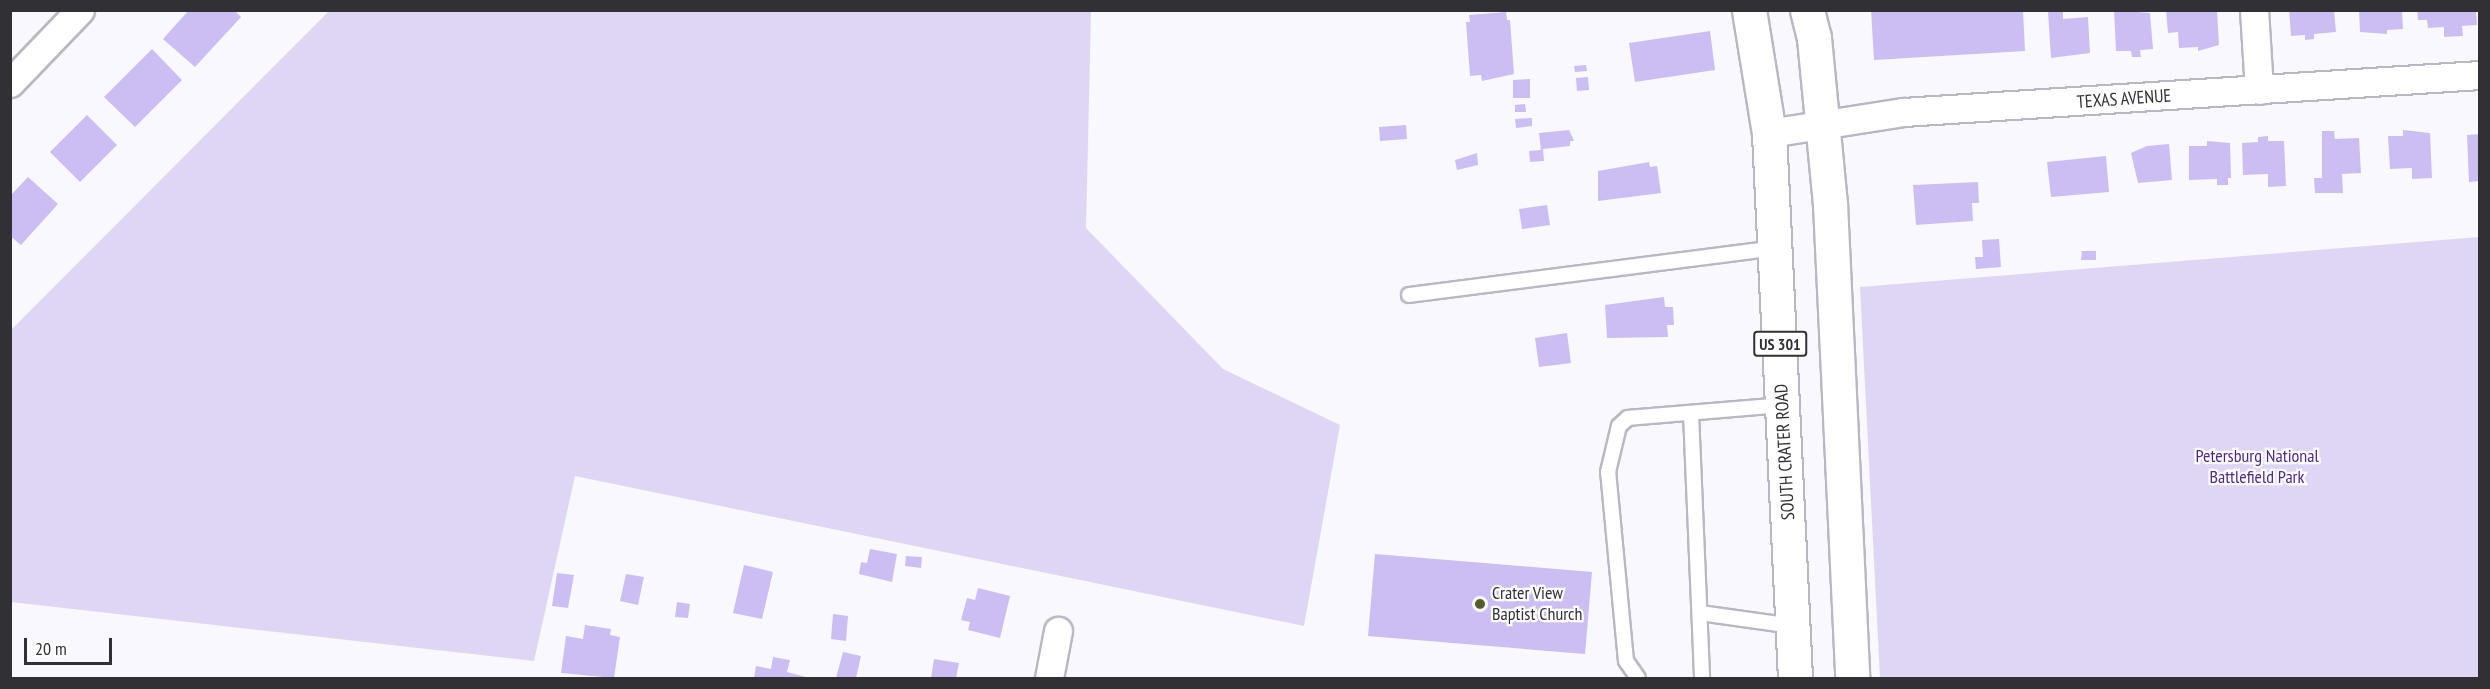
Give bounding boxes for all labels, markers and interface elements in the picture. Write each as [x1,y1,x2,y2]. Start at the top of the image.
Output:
street label: TEXAS AVENUE [2076,85,2172,113]
road number: US 301 [1753,331,1807,357]
street label: SOUTH CRATER ROAD [1771,383,1799,521]
park label: Petersburg National Battlefield Park [2195,446,2319,488]
place label: Crater View Baptist Church [1492,583,1582,626]
marker: Crater View Baptist Church [1473,597,1487,611]
scale bar [27,626,116,664]
text: 20 m [35,637,67,660]

